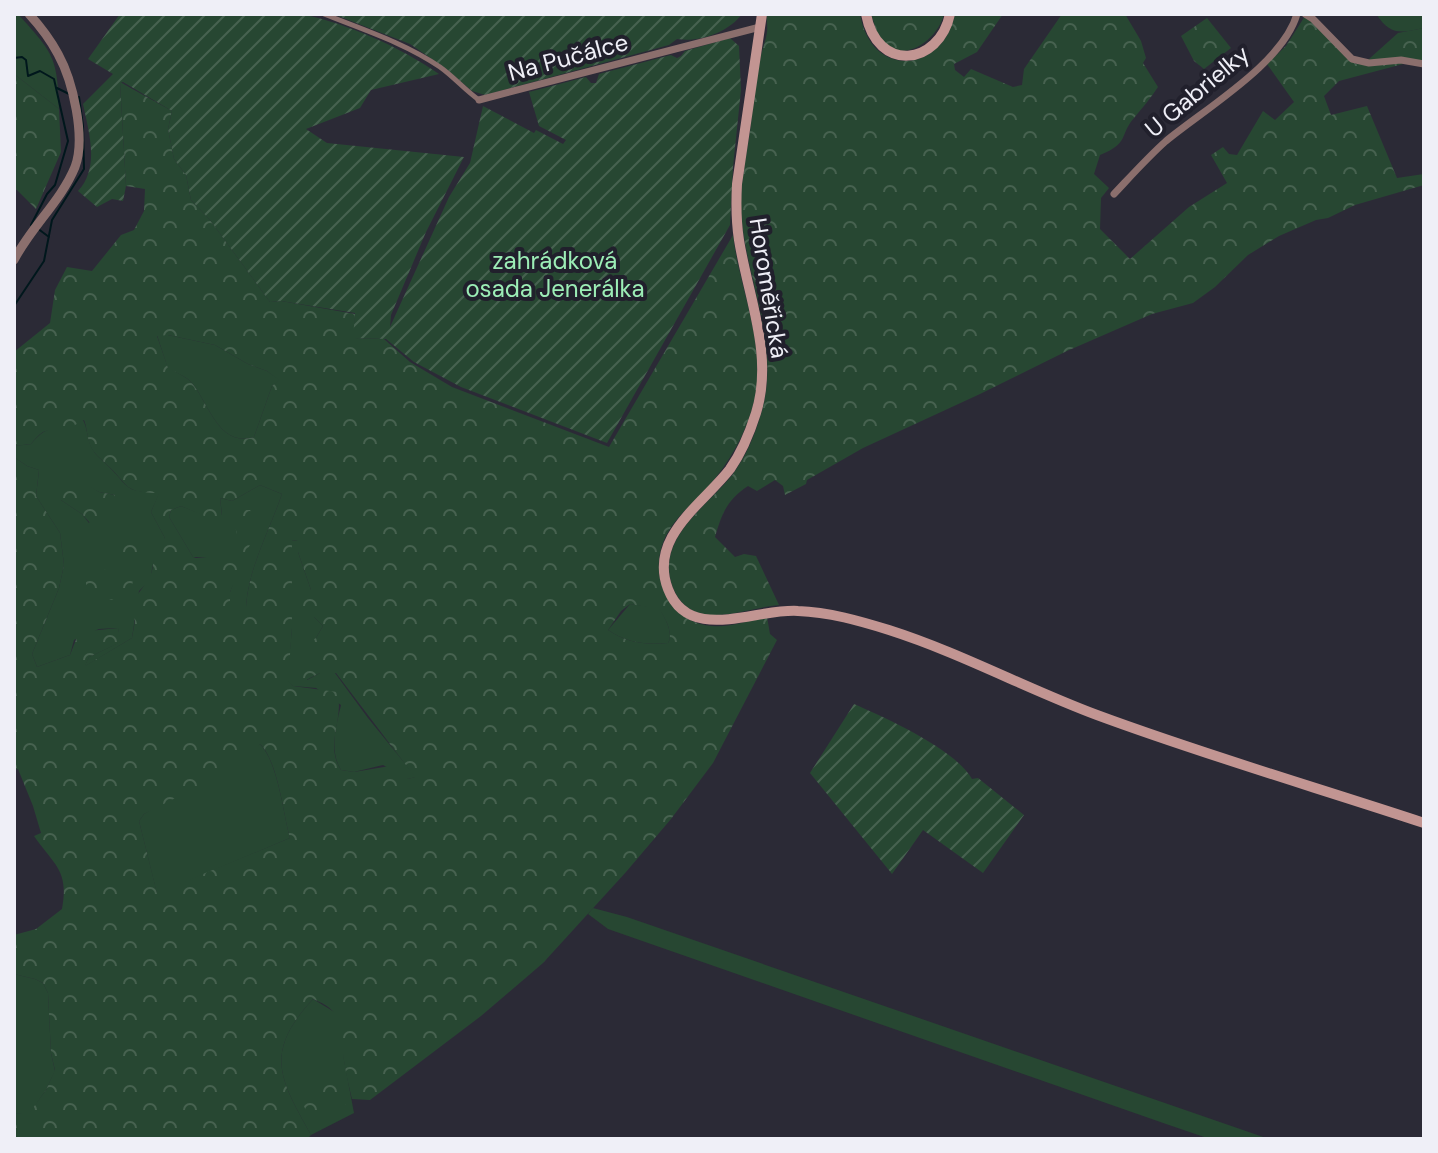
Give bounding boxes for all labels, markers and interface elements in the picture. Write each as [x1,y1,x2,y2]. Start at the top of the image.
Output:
street label: Na Pučálce [504,26,632,88]
street label: U Gabrielky [1138,38,1256,144]
street label: Horoměřická [743,216,795,360]
park label: zahrádková osada Jenerálka [465,245,645,304]

